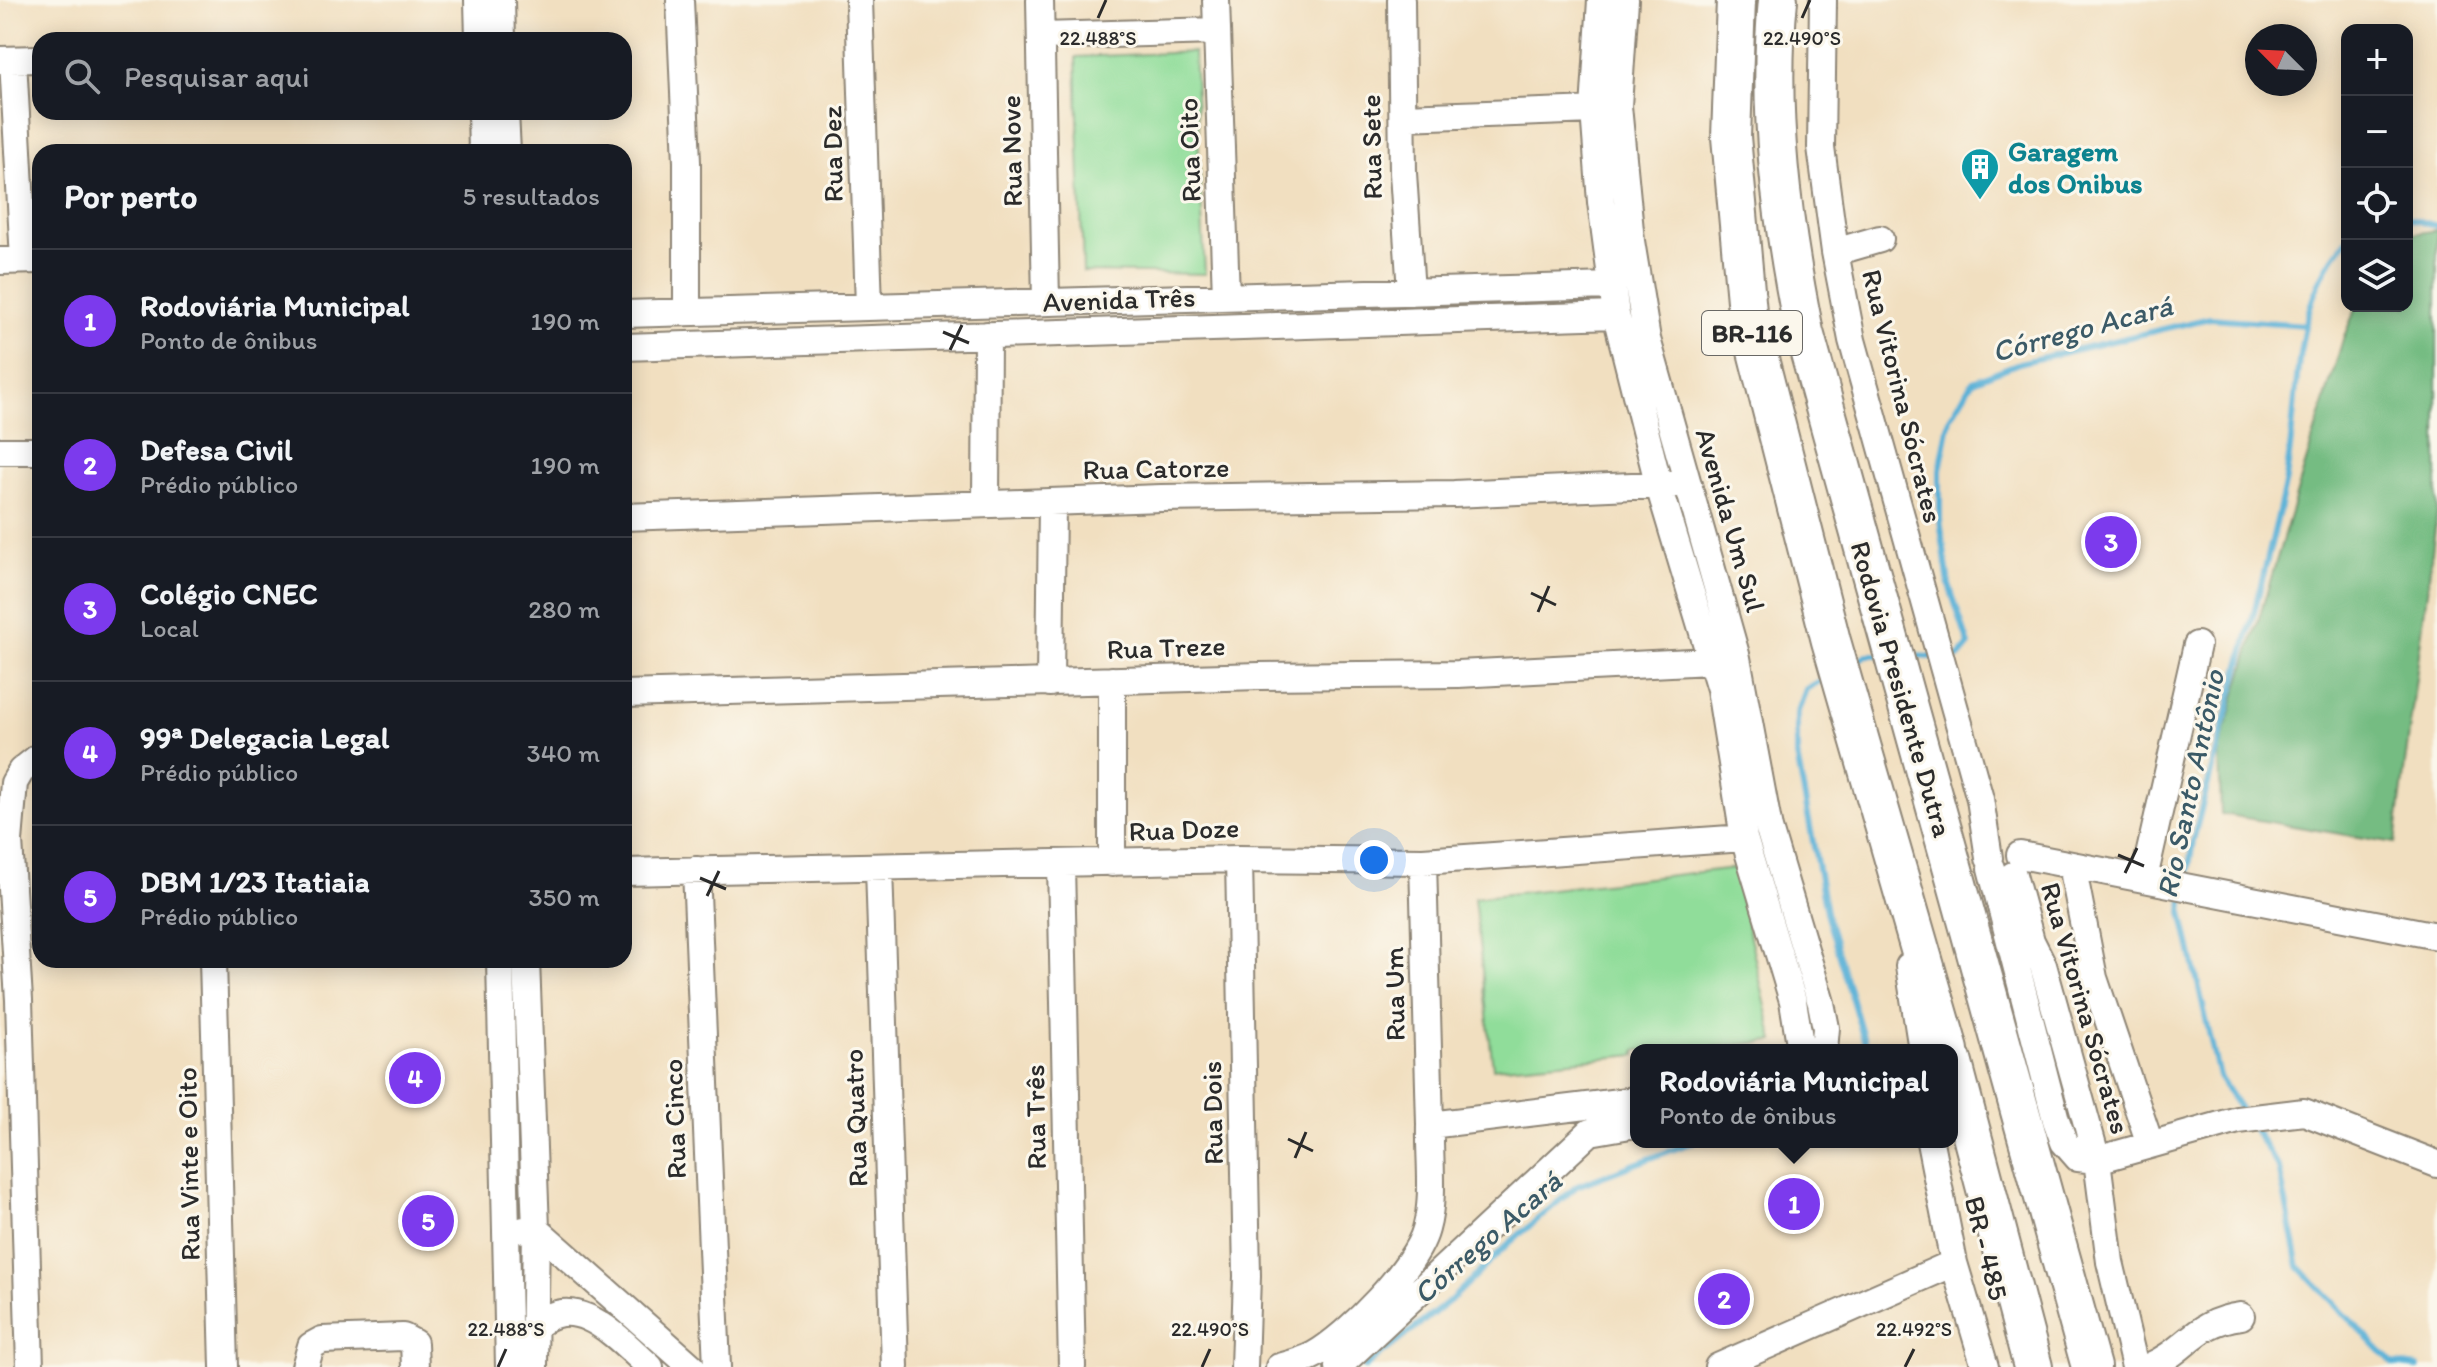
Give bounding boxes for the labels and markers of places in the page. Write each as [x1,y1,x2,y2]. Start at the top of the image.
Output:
place label: Garagem dos Onibus [2008,134,2143,200]
building icon: Garagem dos Onibus [1959,146,2001,201]
pin: 3 [2085,512,2137,572]
pin: 4 [389,1048,441,1108]
pin: 1 [1768,1174,1820,1234]
pin: 5 [402,1191,454,1251]
pin: 2 [1698,1269,1750,1329]

